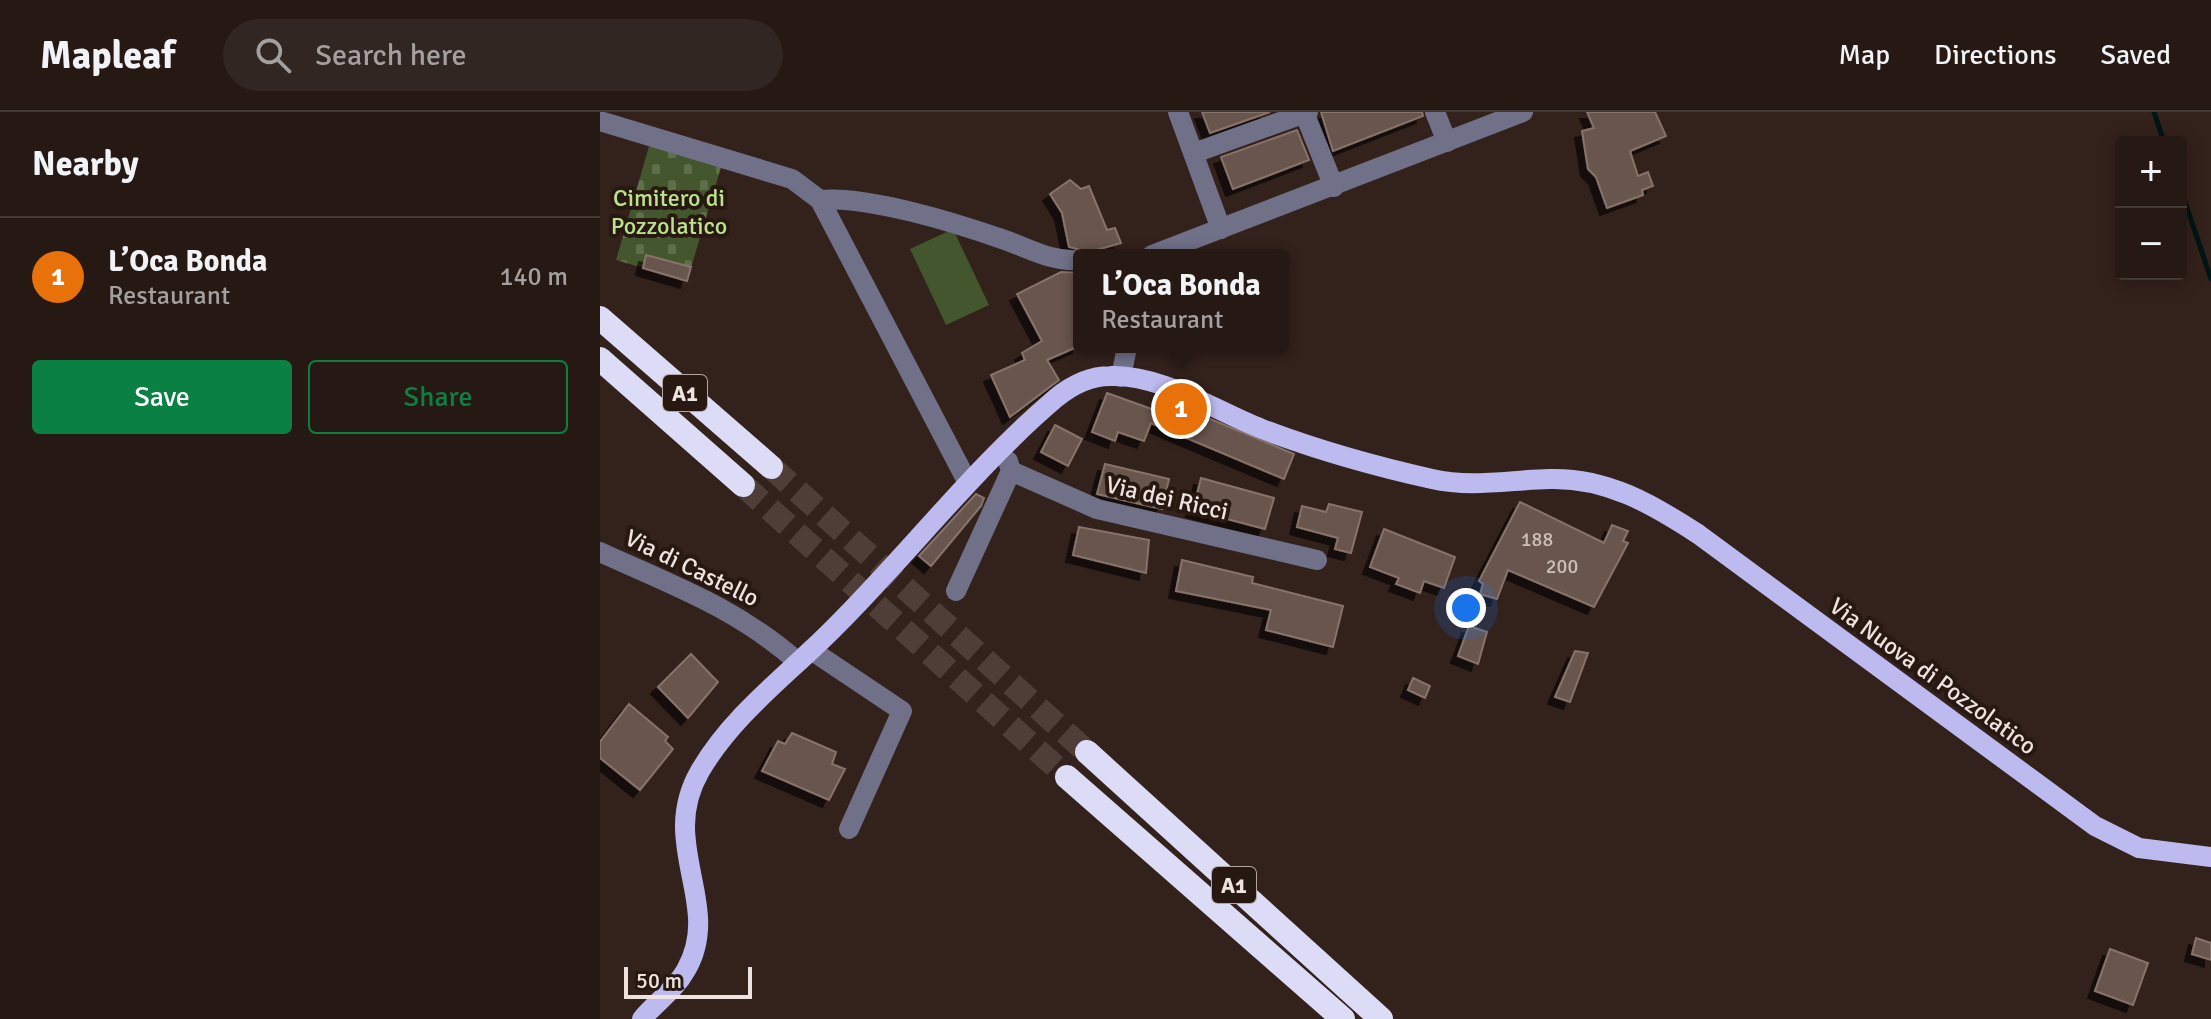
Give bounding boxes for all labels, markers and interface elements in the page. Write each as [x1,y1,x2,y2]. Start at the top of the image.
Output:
search box [223,19,783,91]
text: Mapleaf [40,32,175,79]
icon: search [251,33,295,77]
text: Search here [315,37,467,74]
text: Map [1838,38,1890,72]
text: Directions [1934,38,2056,72]
text: Saved [2100,38,2171,72]
map controls [2115,136,2187,280]
button: + [2115,136,2187,208]
text: Nearby [32,143,139,185]
park label: Cimitero di Pozzolatico [611,183,727,241]
button: − [2115,208,2187,280]
text: L’Oca Bonda [108,243,267,280]
popup [1073,249,1289,353]
text: 1 [51,261,65,293]
text: 140 m [499,261,568,293]
text: L’Oca Bonda [1101,267,1261,304]
text: Restaurant [108,280,230,312]
text: Restaurant [1101,304,1223,336]
button: Save [32,360,292,434]
button: Share [308,360,568,434]
road number: A1 [663,375,707,411]
pin: 1 [1155,379,1207,439]
street label: Via dei Ricci [1103,469,1231,527]
street label: Via di Castello [620,523,764,613]
house number: 188 [1521,527,1553,552]
house number: 200 [1546,554,1578,579]
your location [1446,588,1486,628]
street label: Via Nuova di Pozzolatico [1824,591,2042,761]
road number: A1 [1212,867,1256,903]
scale bar [624,963,752,999]
text: 50 m [636,967,682,994]

